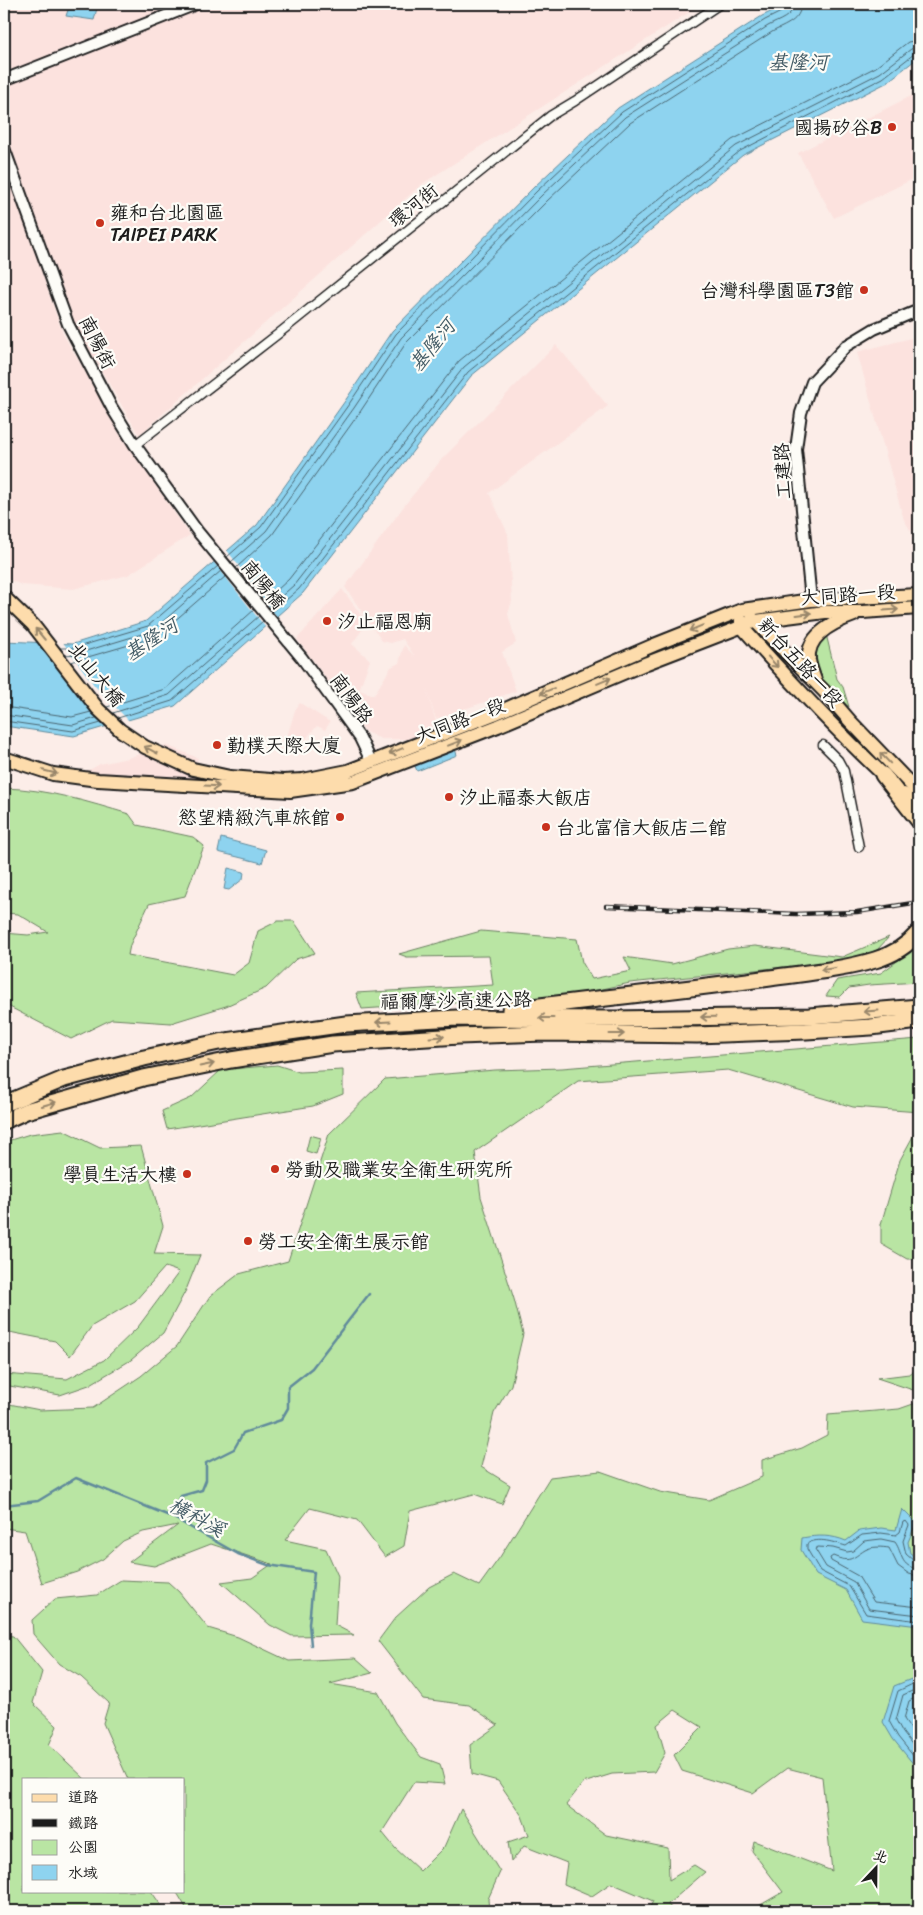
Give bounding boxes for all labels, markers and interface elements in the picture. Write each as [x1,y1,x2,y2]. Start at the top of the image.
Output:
water label: 基隆河 [768,45,831,80]
place label: 國揚矽谷B [794,111,882,144]
marker: 國揚矽谷B [886,121,898,133]
street label: 環河街 [381,175,446,236]
place label: 雍和台北園區 TAIPEI PARK [110,196,224,251]
marker: 雍和台北園區 TAIPEI PARK [94,217,106,229]
place label: 台灣科學園區T3館 [700,274,854,307]
marker: 台灣科學園區T3館 [858,284,870,296]
street label: 南陽街 [70,309,125,375]
water label: 基隆河 [400,309,467,380]
street label: 工建路 [765,442,800,500]
street label: 南陽橋 [233,552,294,617]
street label: 大同路一段 [799,575,897,614]
place label: 汐止福恩廟 [337,605,432,638]
one-way arrow [883,605,899,614]
water label: 基隆河 [117,607,188,670]
street label: 新台五路一段 [750,609,852,715]
one-way arrow [796,609,812,619]
marker: 汐止福恩廟 [321,615,333,627]
one-way arrow [689,624,704,633]
one-way arrow [35,627,46,640]
street label: 北山大橋 [60,634,133,714]
one-way arrow [767,655,779,667]
street label: 南陽路 [321,666,382,731]
one-way arrow [597,675,612,684]
one-way arrow [540,687,555,697]
street label: 大同路一段 [410,688,510,753]
place label: 勤樸天際大廈 [227,729,341,762]
one-way arrow [446,738,462,747]
marker: 勤樸天際大廈 [211,739,223,751]
one-way arrow [144,745,159,755]
one-way arrow [389,747,404,757]
one-way arrow [879,752,891,765]
one-way arrow [42,768,58,778]
one-way arrow [204,781,220,790]
place label: 汐止福泰大飯店 [459,781,592,814]
marker: 汐止福泰大飯店 [443,791,455,803]
place label: 慾望精緻汽車旅館 [178,801,330,834]
marker: 慾望精緻汽車旅館 [334,811,346,823]
place label: 台北富信大飯店二館 [556,811,727,844]
marker: 台北富信大飯店二館 [540,821,552,833]
one-way arrow [821,965,837,975]
street label: 福爾摩沙高速公路 [380,983,532,1018]
one-way arrow [863,1006,879,1016]
one-way arrow [701,1012,717,1022]
one-way arrow [538,1013,554,1023]
one-way arrow [376,1017,392,1026]
one-way arrow [609,1029,625,1039]
one-way arrow [429,1033,445,1042]
one-way arrow [199,1060,215,1070]
one-way arrow [41,1099,57,1109]
place label: 勞動及職業安全衛生研究所 [285,1153,513,1186]
place label: 學員生活大樓 [63,1158,177,1191]
marker: 勞動及職業安全衛生研究所 [269,1163,281,1175]
marker: 學員生活大樓 [181,1168,193,1180]
place label: 勞工安全衛生展示館 [258,1225,429,1258]
marker: 勞工安全衛生展示館 [242,1235,254,1247]
water label: 橫科溪 [162,1488,232,1547]
legend [22,1778,185,1892]
text: 道路 [68,1784,98,1810]
text: 鐵路 [68,1810,98,1836]
text: 公園 [68,1834,98,1860]
north arrow [850,1842,900,1892]
text: 北 [870,1842,892,1871]
text: 水域 [68,1860,98,1886]

